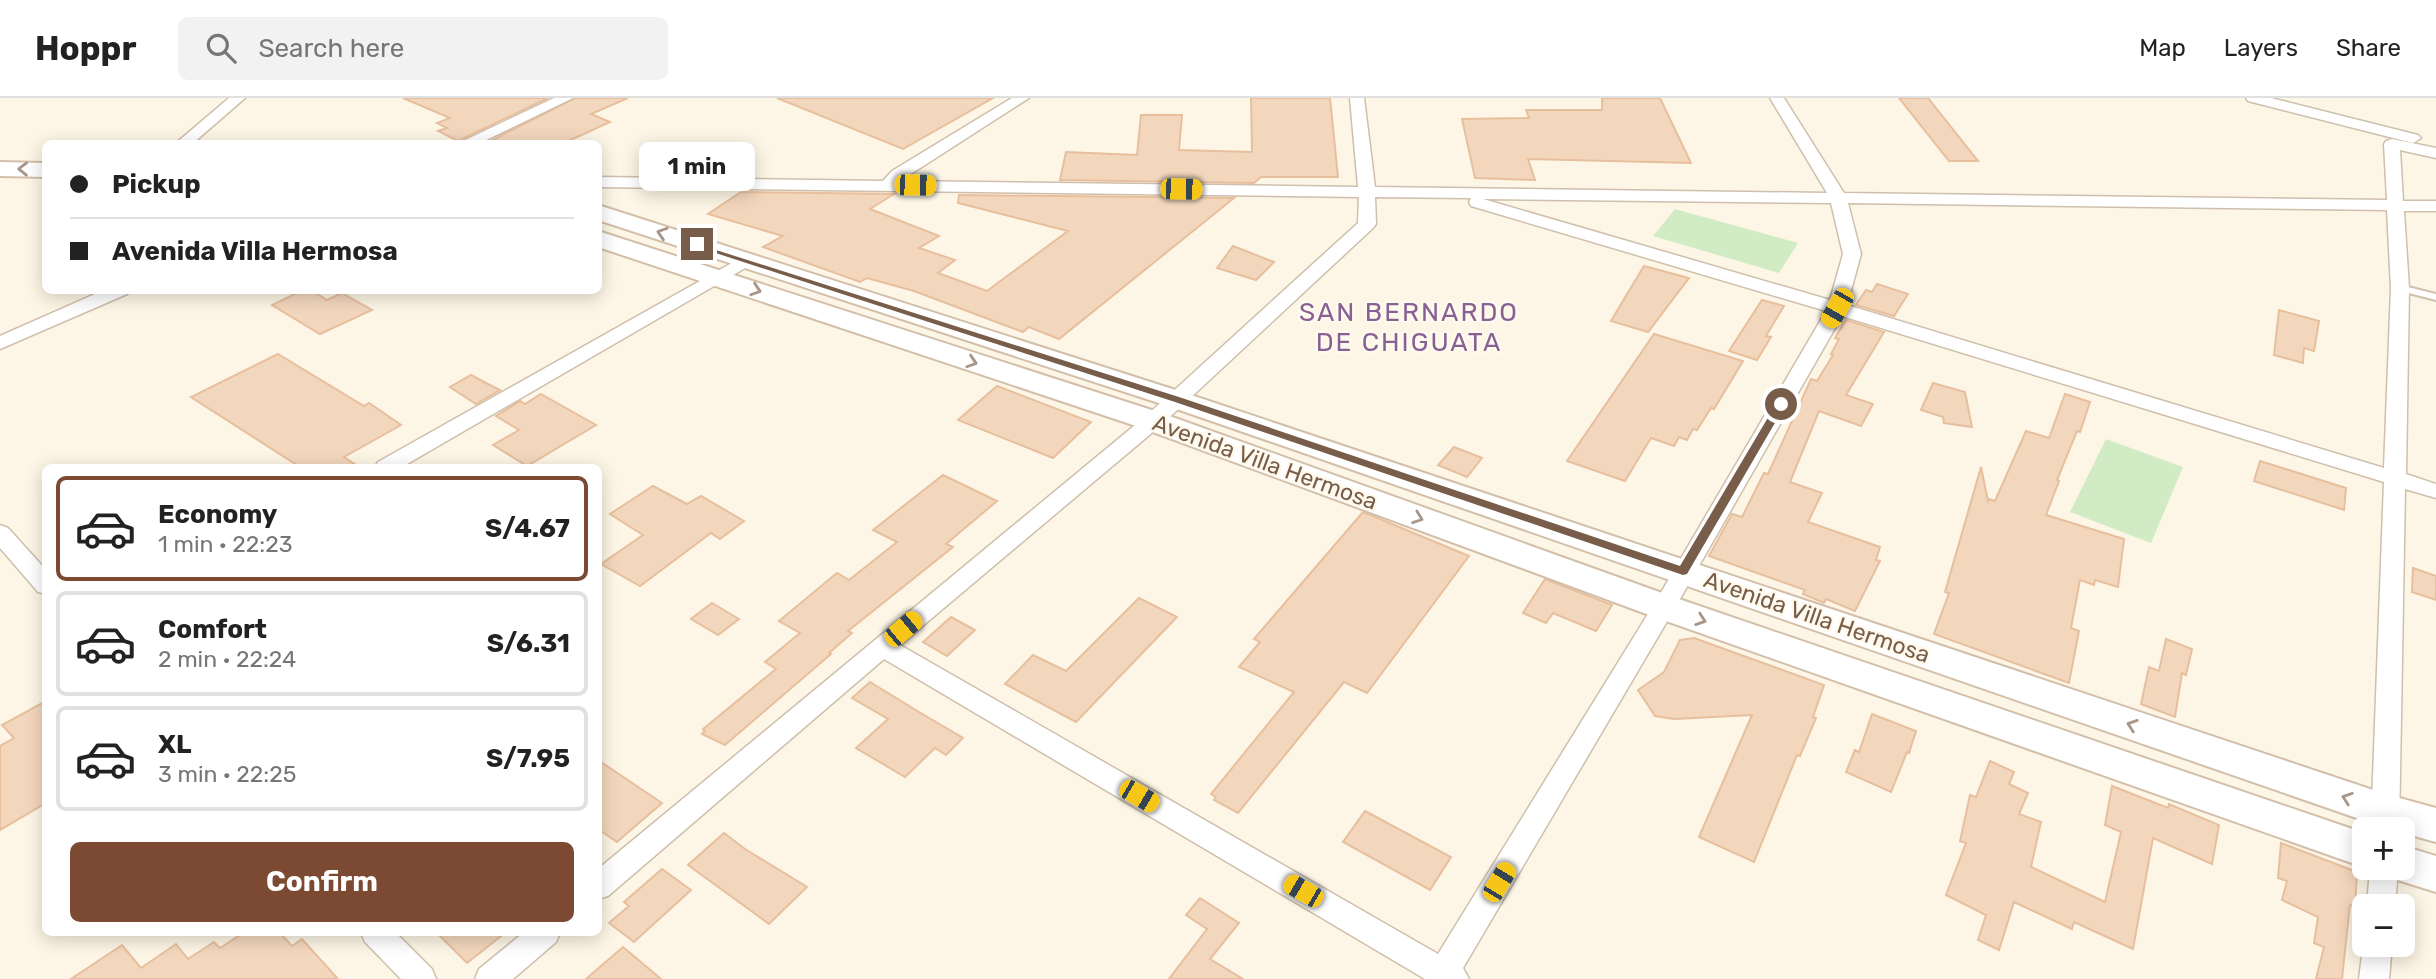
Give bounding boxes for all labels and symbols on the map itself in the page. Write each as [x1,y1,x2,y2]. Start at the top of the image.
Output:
callout: 1 min [639,142,755,192]
one-way arrow [17,162,28,177]
car [894,174,937,196]
car [1160,178,1203,200]
one-way arrow [656,227,668,241]
route end [681,228,713,260]
one-way arrow [750,282,762,297]
car [1818,285,1857,331]
district label: SAN BERNARDO DE CHIGUATA [1299,297,1519,358]
one-way arrow [966,354,978,368]
route start [1765,388,1797,420]
street label: Avenida Villa Hermosa [1149,408,1381,516]
one-way arrow [1412,510,1424,524]
street label: Avenida Villa Hermosa [1700,565,1934,669]
car [881,607,926,651]
one-way arrow [1695,612,1707,626]
one-way arrow [2126,718,2138,733]
car [1116,776,1163,816]
one-way arrow [2342,792,2354,806]
car [1480,859,1519,905]
car [1280,871,1327,911]

